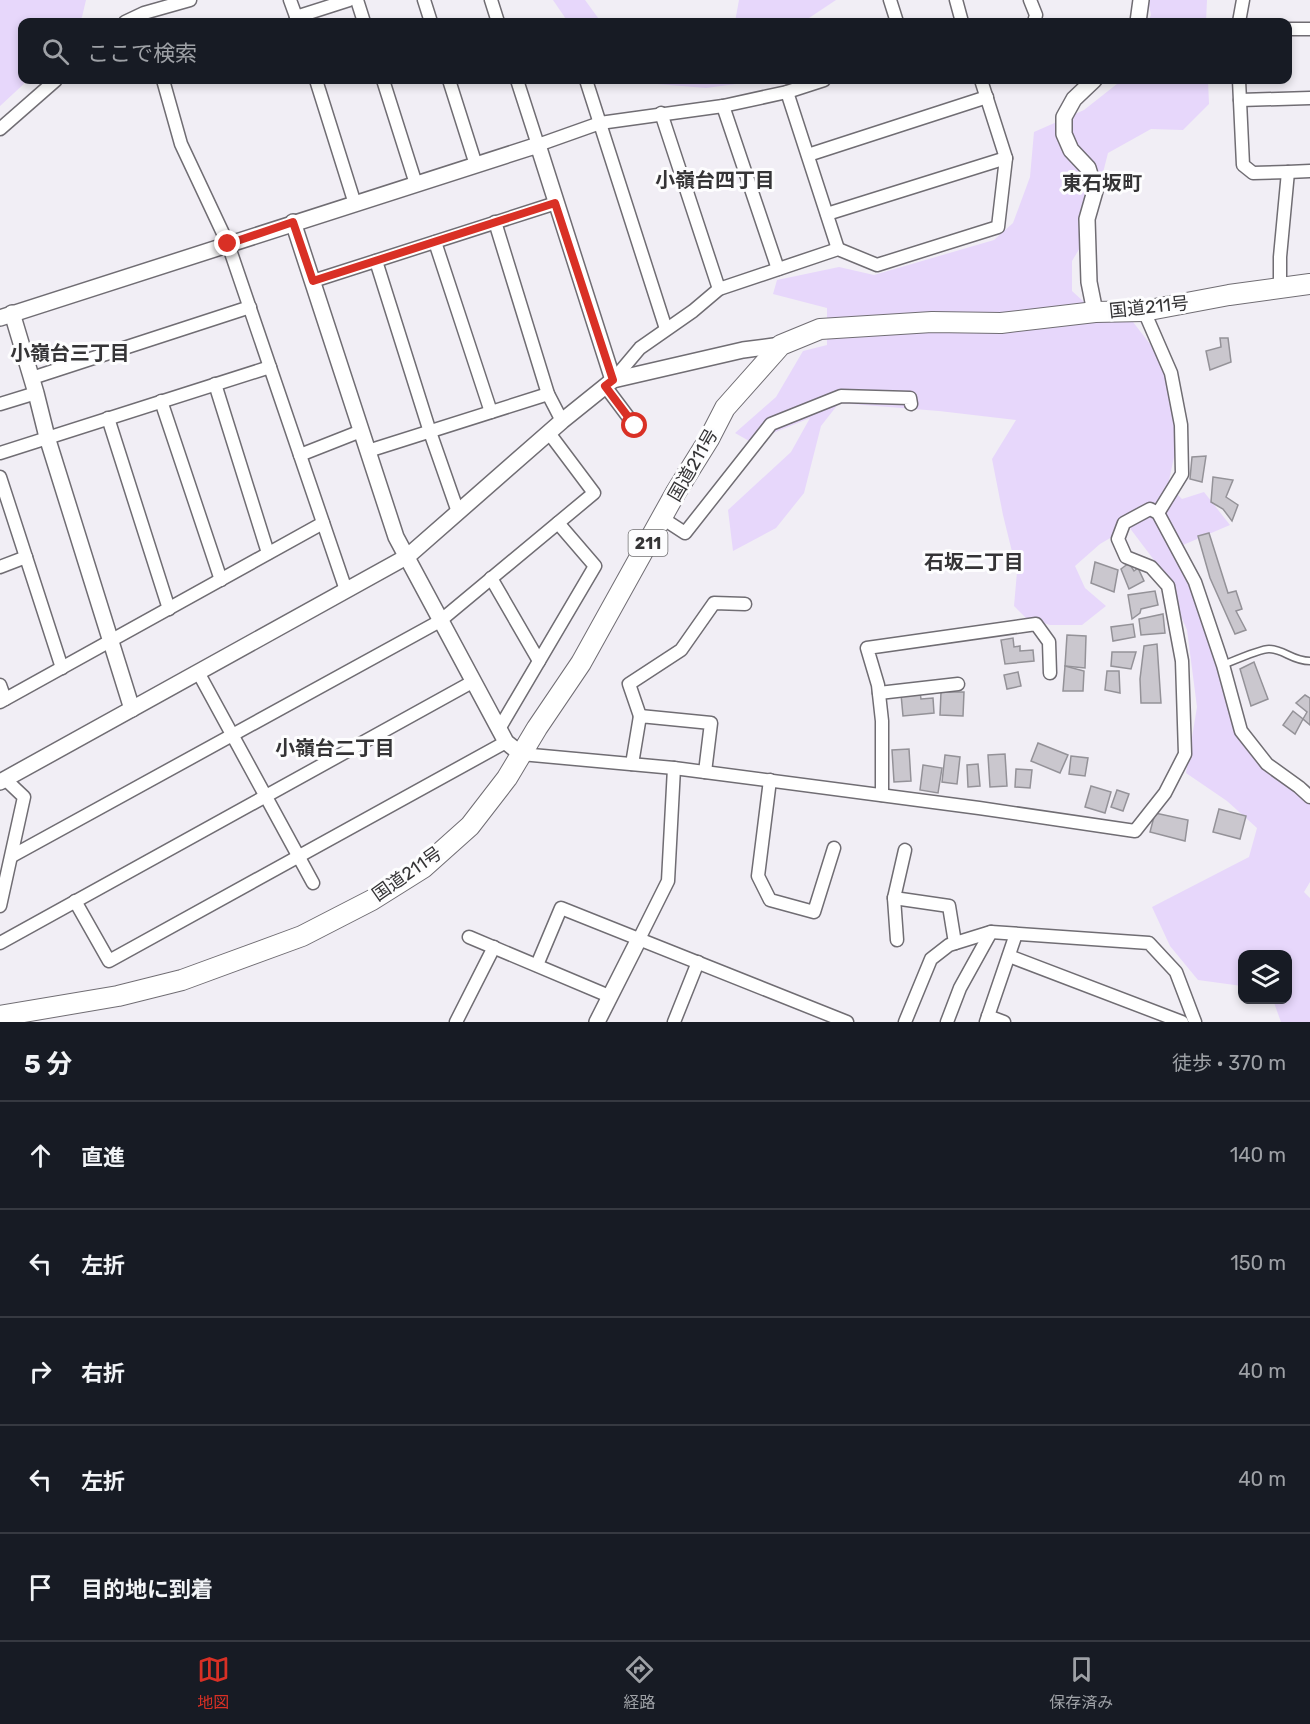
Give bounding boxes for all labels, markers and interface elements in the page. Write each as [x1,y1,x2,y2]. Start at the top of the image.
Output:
search box [18,18,1292,84]
icon: search [39,35,72,68]
text: ここで検索 [87,40,197,67]
district label: 小嶺台四丁目 [655,168,775,192]
district label: 東石坂町 [1062,171,1142,195]
route end [214,230,240,256]
street label: 国道211号 [1108,292,1190,322]
district label: 小嶺台三丁目 [10,341,130,365]
route start [621,412,647,438]
street label: 国道211号 [663,425,723,505]
road number: 211 [628,530,668,556]
district label: 石坂二丁目 [924,550,1024,574]
district label: 小嶺台二丁目 [275,736,395,760]
street label: 国道211号 [368,842,446,906]
map controls [1238,950,1292,1004]
button: layers [1238,950,1292,1004]
text: 5 分 [24,1049,72,1080]
text: 徒歩 · 370 m [1172,1051,1286,1075]
icon: ahead [24,1139,57,1172]
text: 140 m [1230,1143,1286,1167]
text: 直進 [81,1144,125,1171]
icon: left [24,1247,57,1280]
text: 150 m [1230,1251,1286,1275]
text: 左折 [81,1252,125,1279]
icon: right [24,1355,57,1388]
text: 40 m [1238,1359,1286,1383]
text: 右折 [81,1360,125,1387]
icon: left [24,1463,57,1496]
text: 40 m [1238,1467,1286,1491]
text: 左折 [81,1468,125,1495]
icon: arrive [24,1571,57,1604]
text: 目的地に到着 [81,1576,213,1603]
tab: 地図 [197,1653,230,1713]
tab: 経路 [623,1653,656,1713]
tab: 保存済み [1049,1653,1113,1713]

